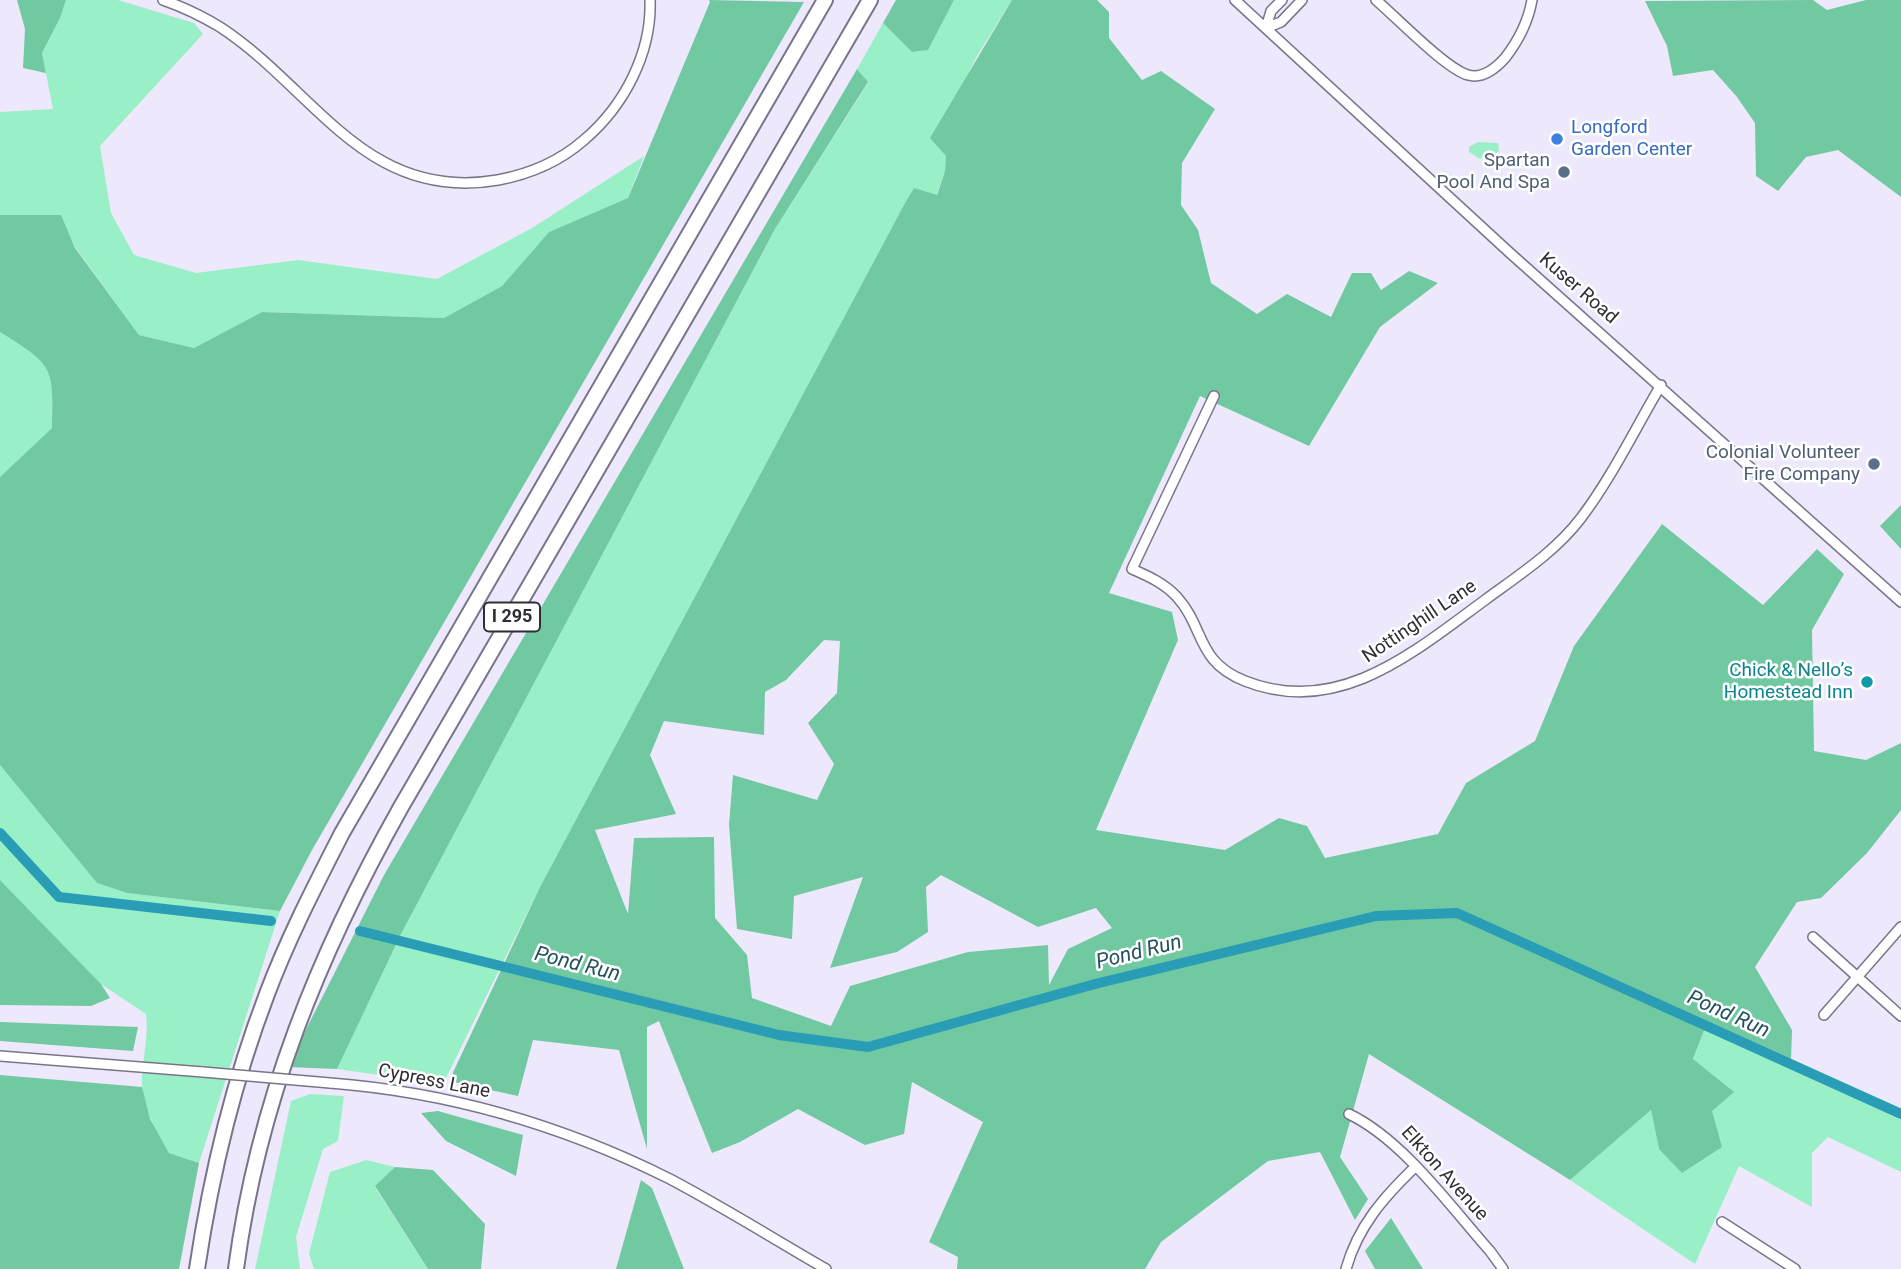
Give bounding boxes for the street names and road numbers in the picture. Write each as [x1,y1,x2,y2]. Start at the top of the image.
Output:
street label: Kuser Road [1534,249,1622,329]
street label: Nottinghill Lane [1359,575,1481,669]
road number: I 295 [484,602,540,632]
street label: Cypress Lane [376,1060,492,1104]
street label: Elkton Avenue [1396,1122,1492,1226]

